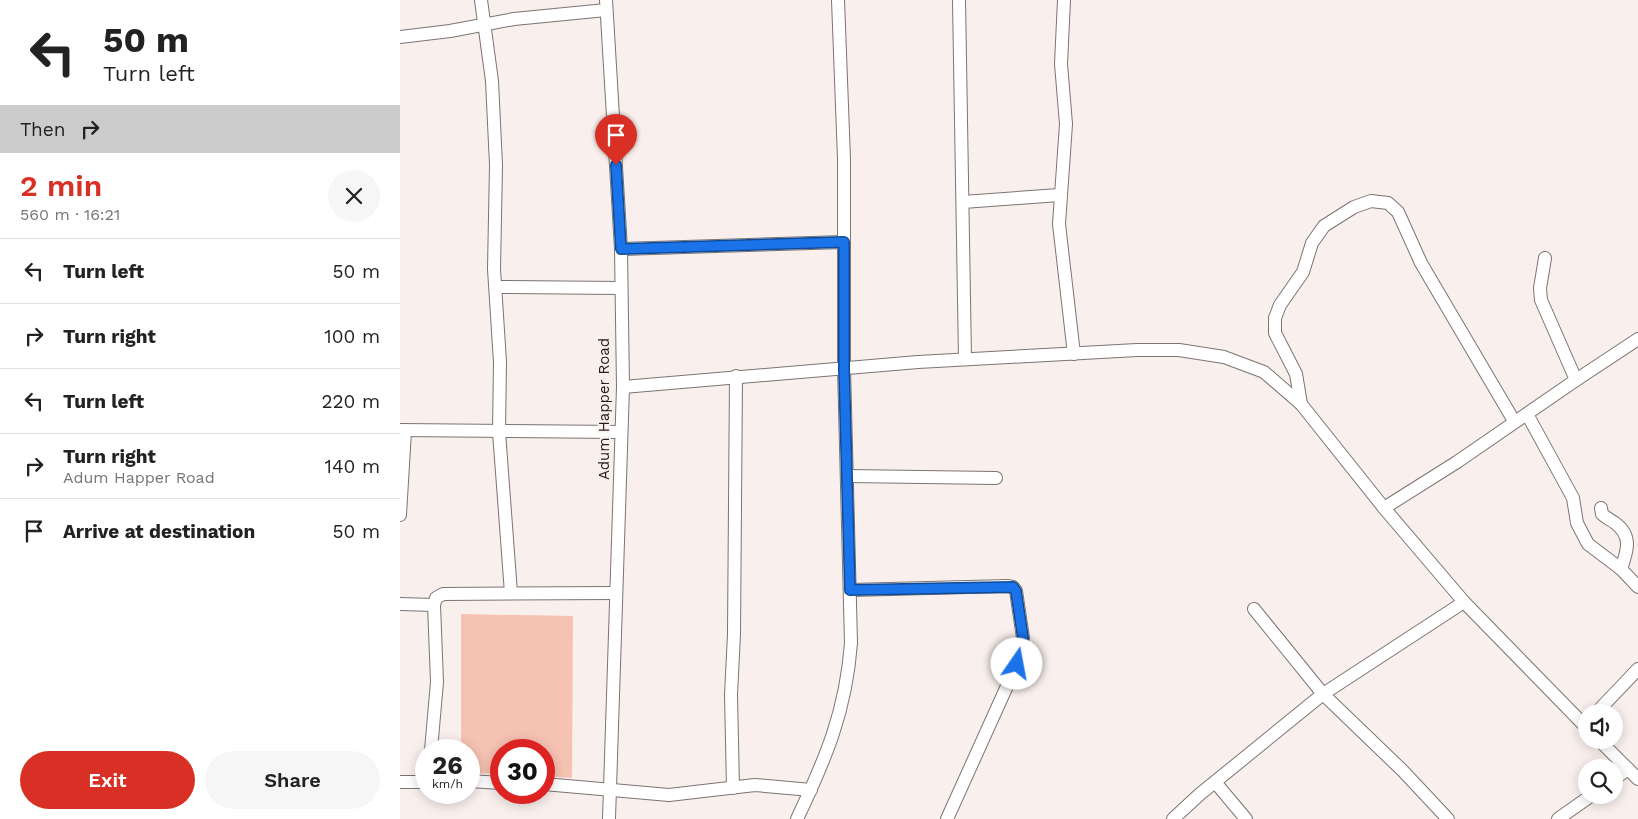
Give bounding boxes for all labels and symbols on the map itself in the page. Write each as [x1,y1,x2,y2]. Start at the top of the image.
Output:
pin [595,114,637,165]
street label: Adum Happer Road [595,338,613,480]
position arrow [990,637,1042,689]
speed limit sign: 30 [490,739,555,804]

